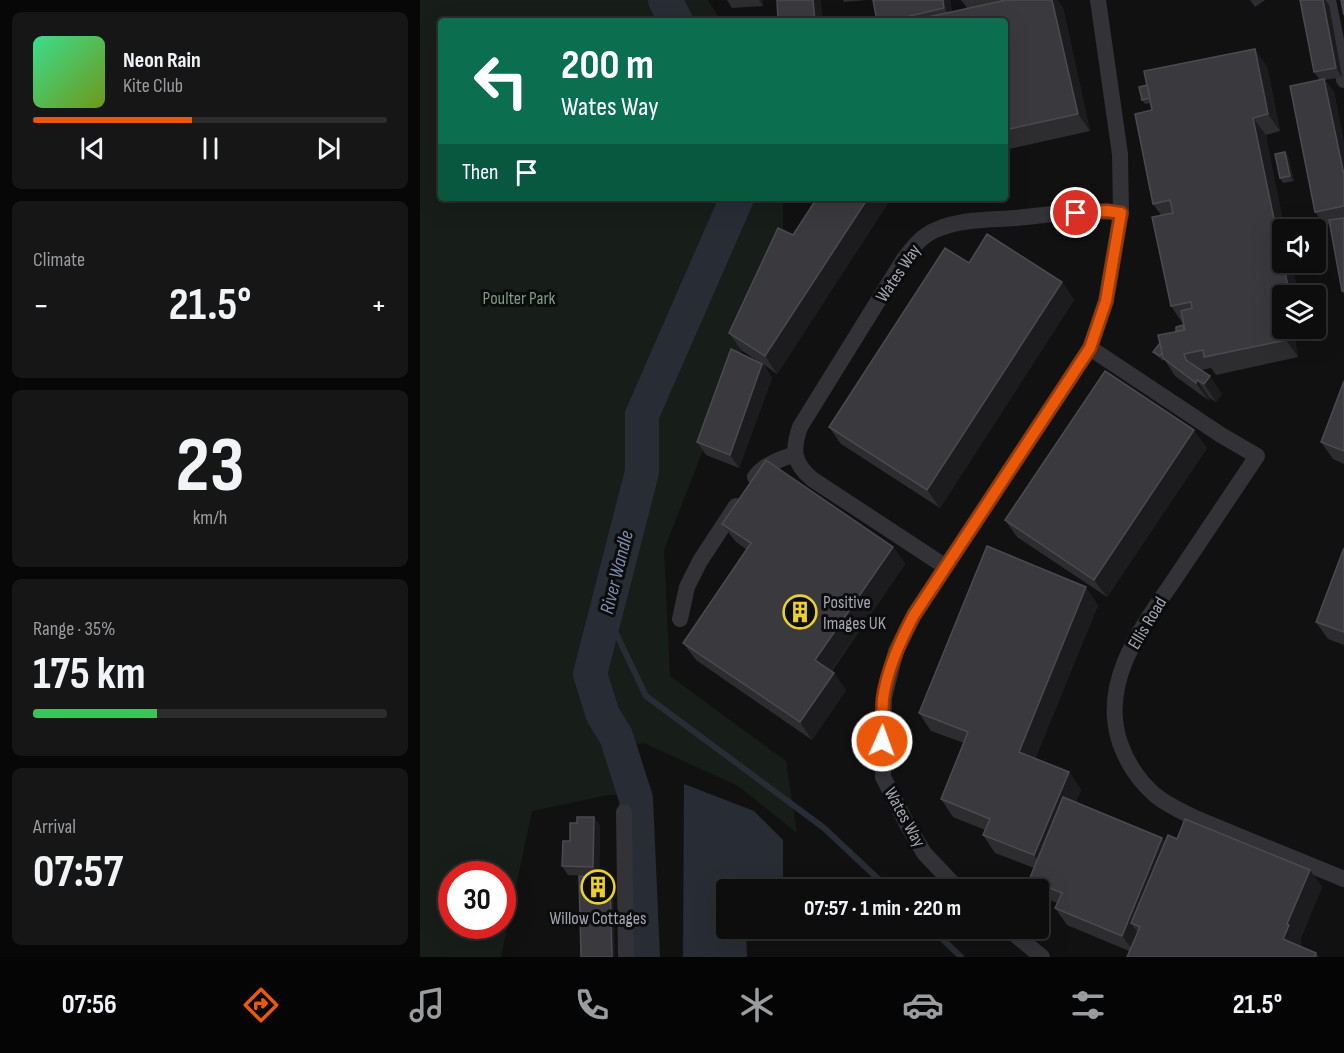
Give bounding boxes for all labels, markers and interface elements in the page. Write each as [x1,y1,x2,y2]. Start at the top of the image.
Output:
text: 200 m [561,40,654,91]
icon: left [462,42,540,120]
text: Neon Rain [123,47,201,74]
text: Kite Club [123,74,183,98]
text: Wates Way [561,91,659,123]
icon: previous [76,132,109,165]
icon: pause [194,132,227,165]
icon: next [312,132,345,165]
icon: arrive [510,156,543,189]
text: Then [462,159,498,186]
pin [1050,187,1101,238]
icon: arrive [1059,196,1092,229]
map controls [1272,219,1326,339]
button: sound [1272,219,1326,273]
street label: Wates Way [872,240,925,306]
text: Climate [33,248,85,272]
text: 21.5° [169,278,251,333]
button: layers [1272,285,1326,339]
text: − [33,286,49,326]
text: + [371,286,387,326]
park label: Poulter Park [483,288,556,309]
text: 23 [175,420,245,513]
text: km/h [193,506,227,530]
water label: River Wandle [595,528,639,616]
place label: Positive Images UK [823,592,887,634]
street label: Ellis Road [1124,593,1171,653]
building icon: Positive Images UK [782,594,818,630]
text: Range · 35% [33,617,115,641]
text: 175 km [33,647,146,702]
position arrow [850,709,914,773]
street label: Wates Way [880,784,930,851]
text: Arrival [33,815,76,839]
text: 07:57 [33,845,123,900]
speed limit sign: 30 [438,861,516,939]
building icon: Willow Cottages [580,869,616,905]
text: 07:57 · 1 min · 220 m [804,895,961,922]
place label: Willow Cottages [550,908,646,929]
icon: directions [240,984,282,1026]
icon: music [406,984,448,1026]
icon: phone [571,984,613,1026]
icon: climate [736,984,778,1026]
icon: car [902,984,944,1026]
icon: filters [1067,984,1109,1026]
text: 07:56 [62,989,117,1021]
text: 21.5° [1233,989,1282,1021]

